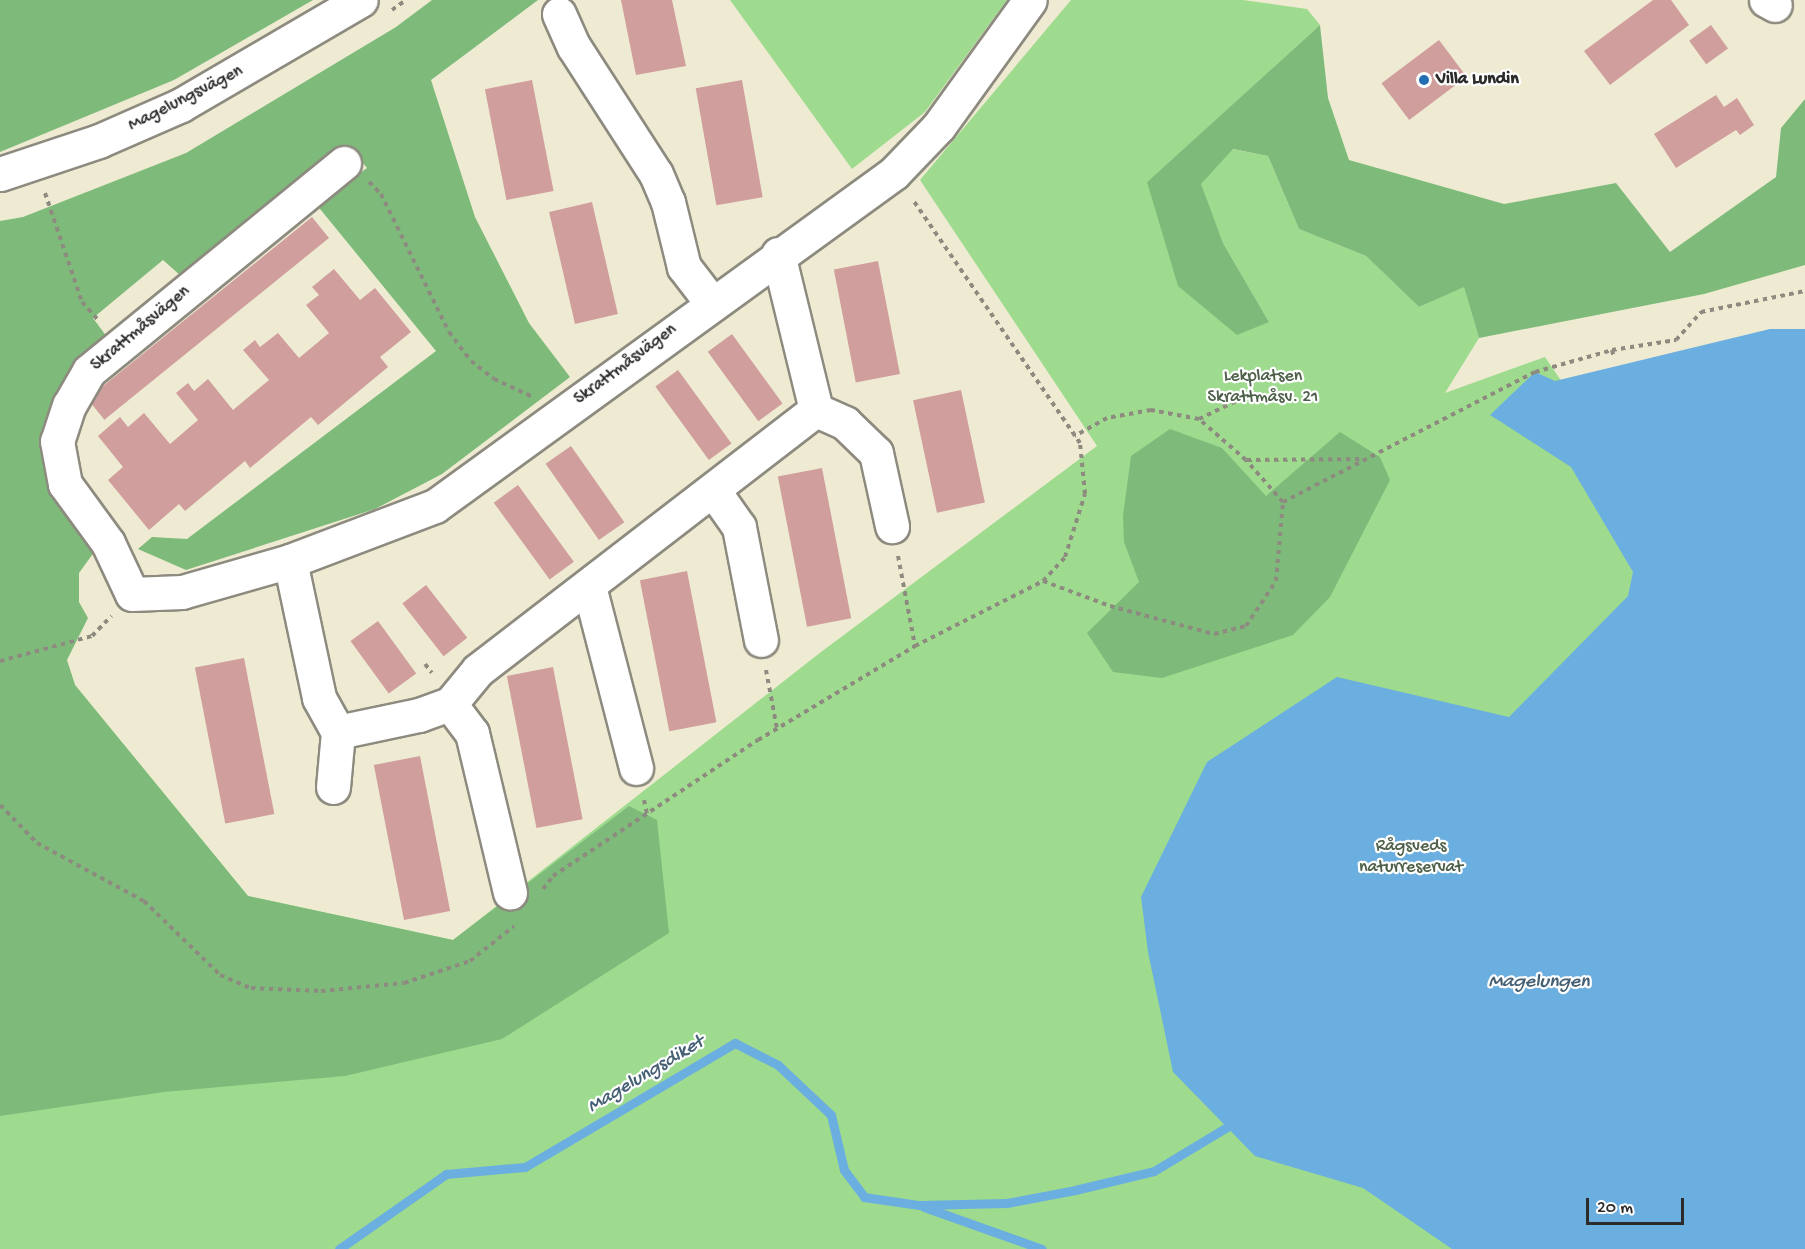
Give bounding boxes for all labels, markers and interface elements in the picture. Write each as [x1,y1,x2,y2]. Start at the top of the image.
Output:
street label: Magelungsvägen [125,61,247,137]
place label: Villa Lundin [1436,69,1519,91]
marker: Villa Lundin [1417,73,1431,87]
street label: Skrattmåsvägen [87,281,195,377]
street label: Skrattmåsvägen [570,319,682,411]
park label: Lekplatsen Skrattmåsv. 21 [1208,367,1318,410]
park label: Rågsveds naturreservat [1359,837,1463,880]
water label: Magelungen [1488,970,1590,994]
water label: Magelungsdiket [583,1031,709,1119]
scale bar [1589,1186,1686,1224]
text: 20 m [1597,1198,1633,1219]

